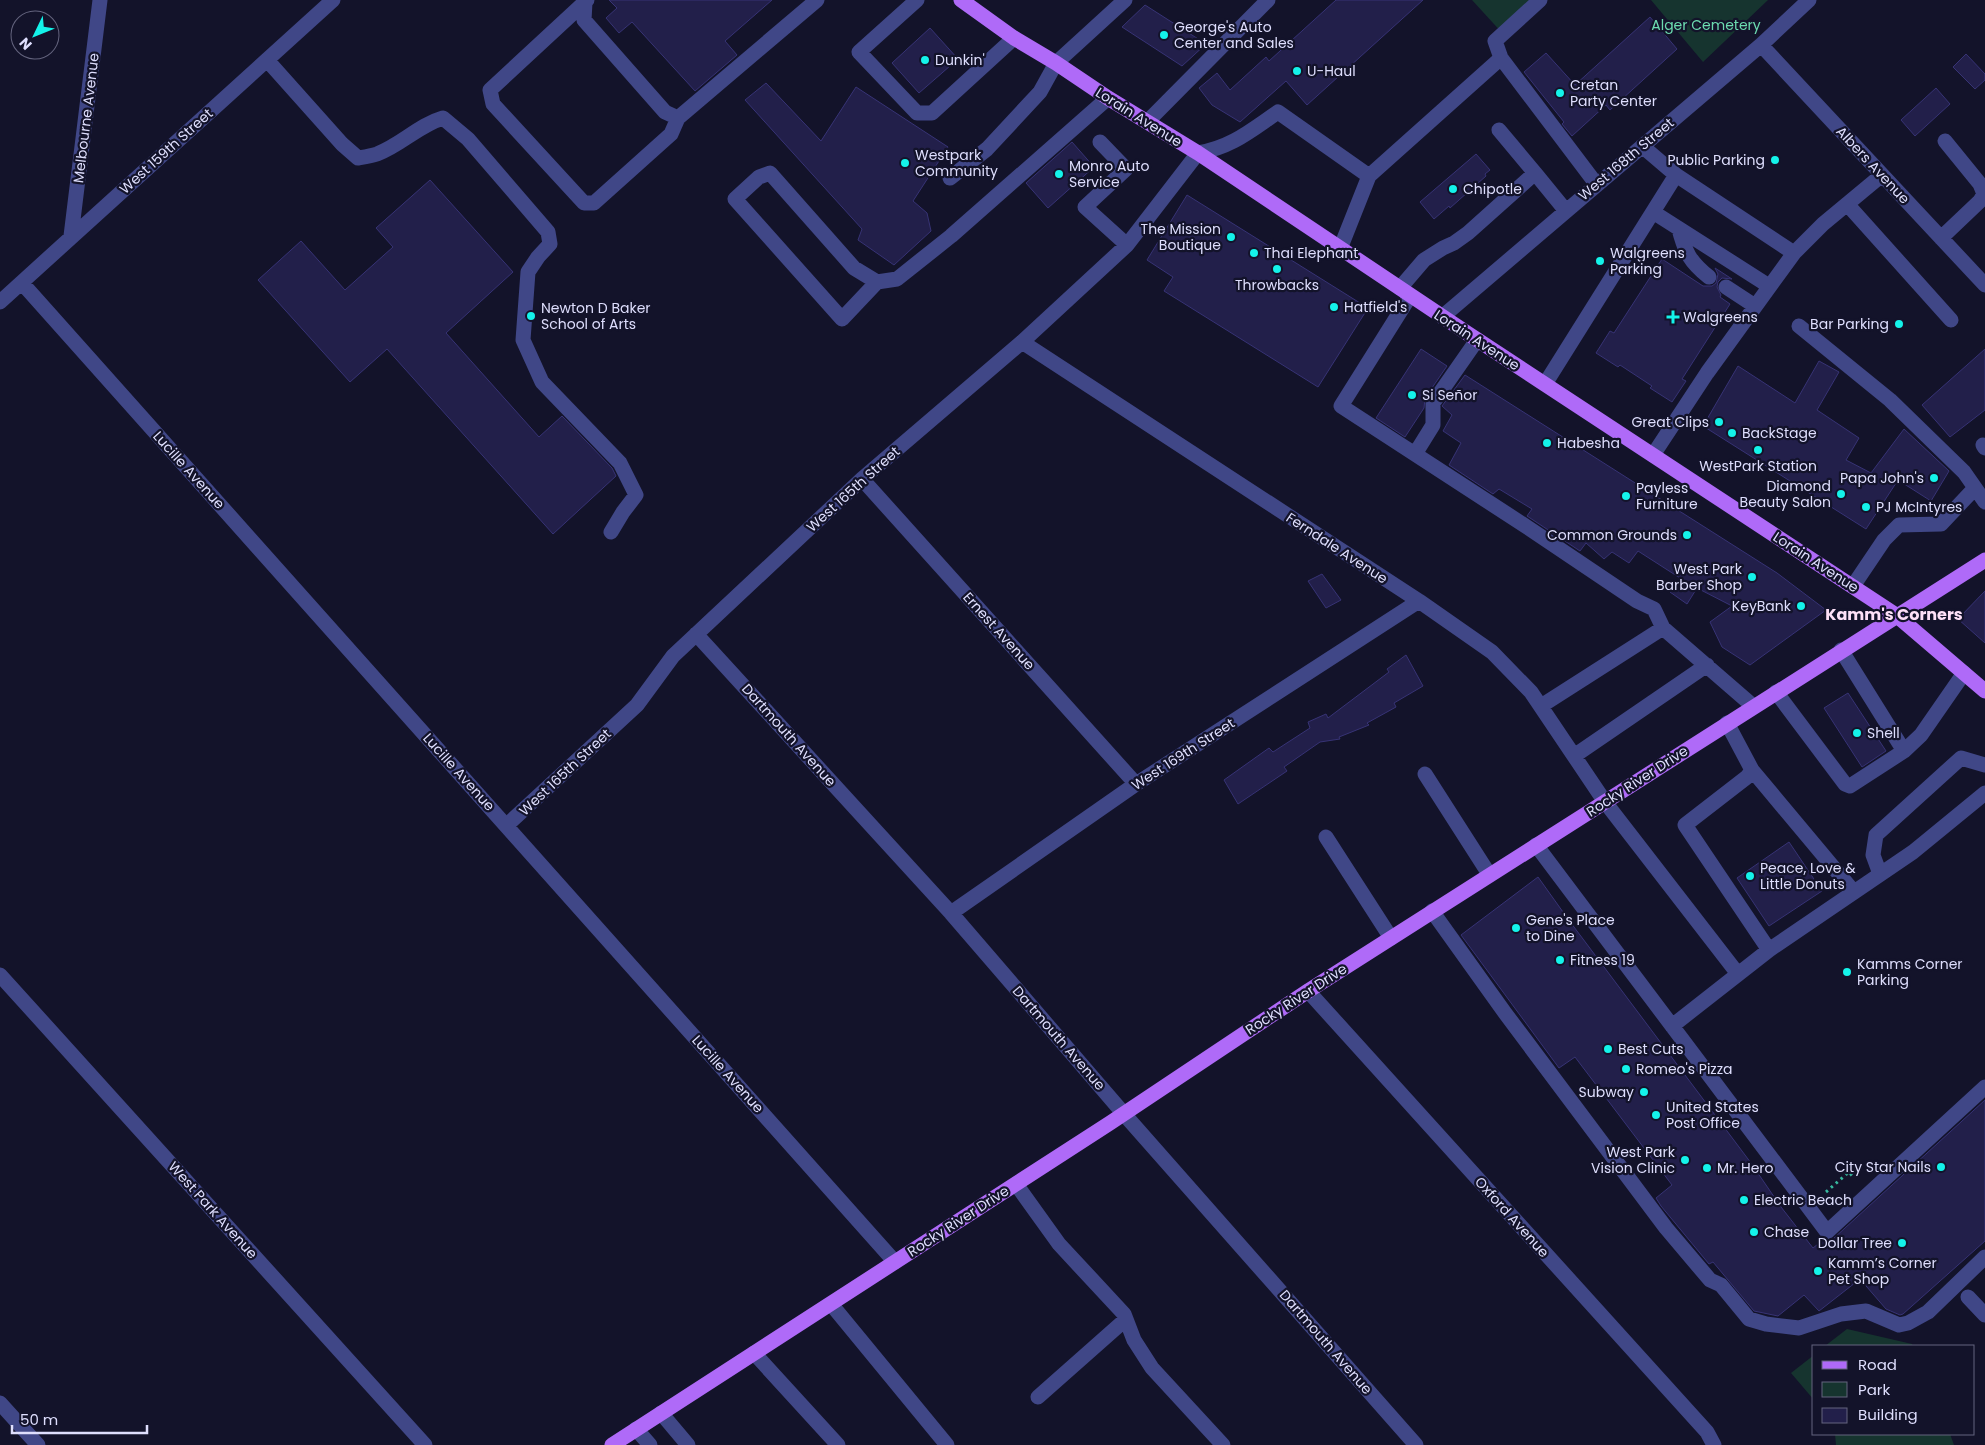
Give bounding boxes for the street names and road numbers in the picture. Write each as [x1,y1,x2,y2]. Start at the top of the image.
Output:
street label: Melbourne Avenue [68,52,104,184]
street label: Lorain Avenue [1092,82,1186,152]
street label: West 159th Street [115,104,217,198]
street label: West 168th Street [1574,113,1678,205]
street label: Albers Avenue [1832,122,1915,209]
street label: Lorain Avenue [1430,305,1524,375]
street label: Lucille Avenue [149,427,230,514]
street label: West 165th Street [802,442,904,536]
street label: Ferndale Avenue [1282,508,1392,588]
street label: Lorain Avenue [1769,527,1863,597]
street label: Ernest Avenue [959,588,1040,675]
street label: Dartmouth Avenue [737,679,841,791]
street label: West 169th Street [1127,713,1239,795]
street label: West 165th Street [515,724,615,820]
street label: Lucille Avenue [419,729,500,816]
street label: Rocky River Drive [1582,740,1692,821]
street label: Rocky River Drive [1241,958,1351,1039]
street label: Dartmouth Avenue [1008,981,1110,1095]
street label: Lucille Avenue [688,1031,769,1118]
street label: West Park Avenue [164,1157,262,1263]
street label: Oxford Avenue [1470,1172,1554,1262]
street label: Rocky River Drive [903,1180,1013,1261]
street label: Dartmouth Avenue [1275,1285,1377,1399]

